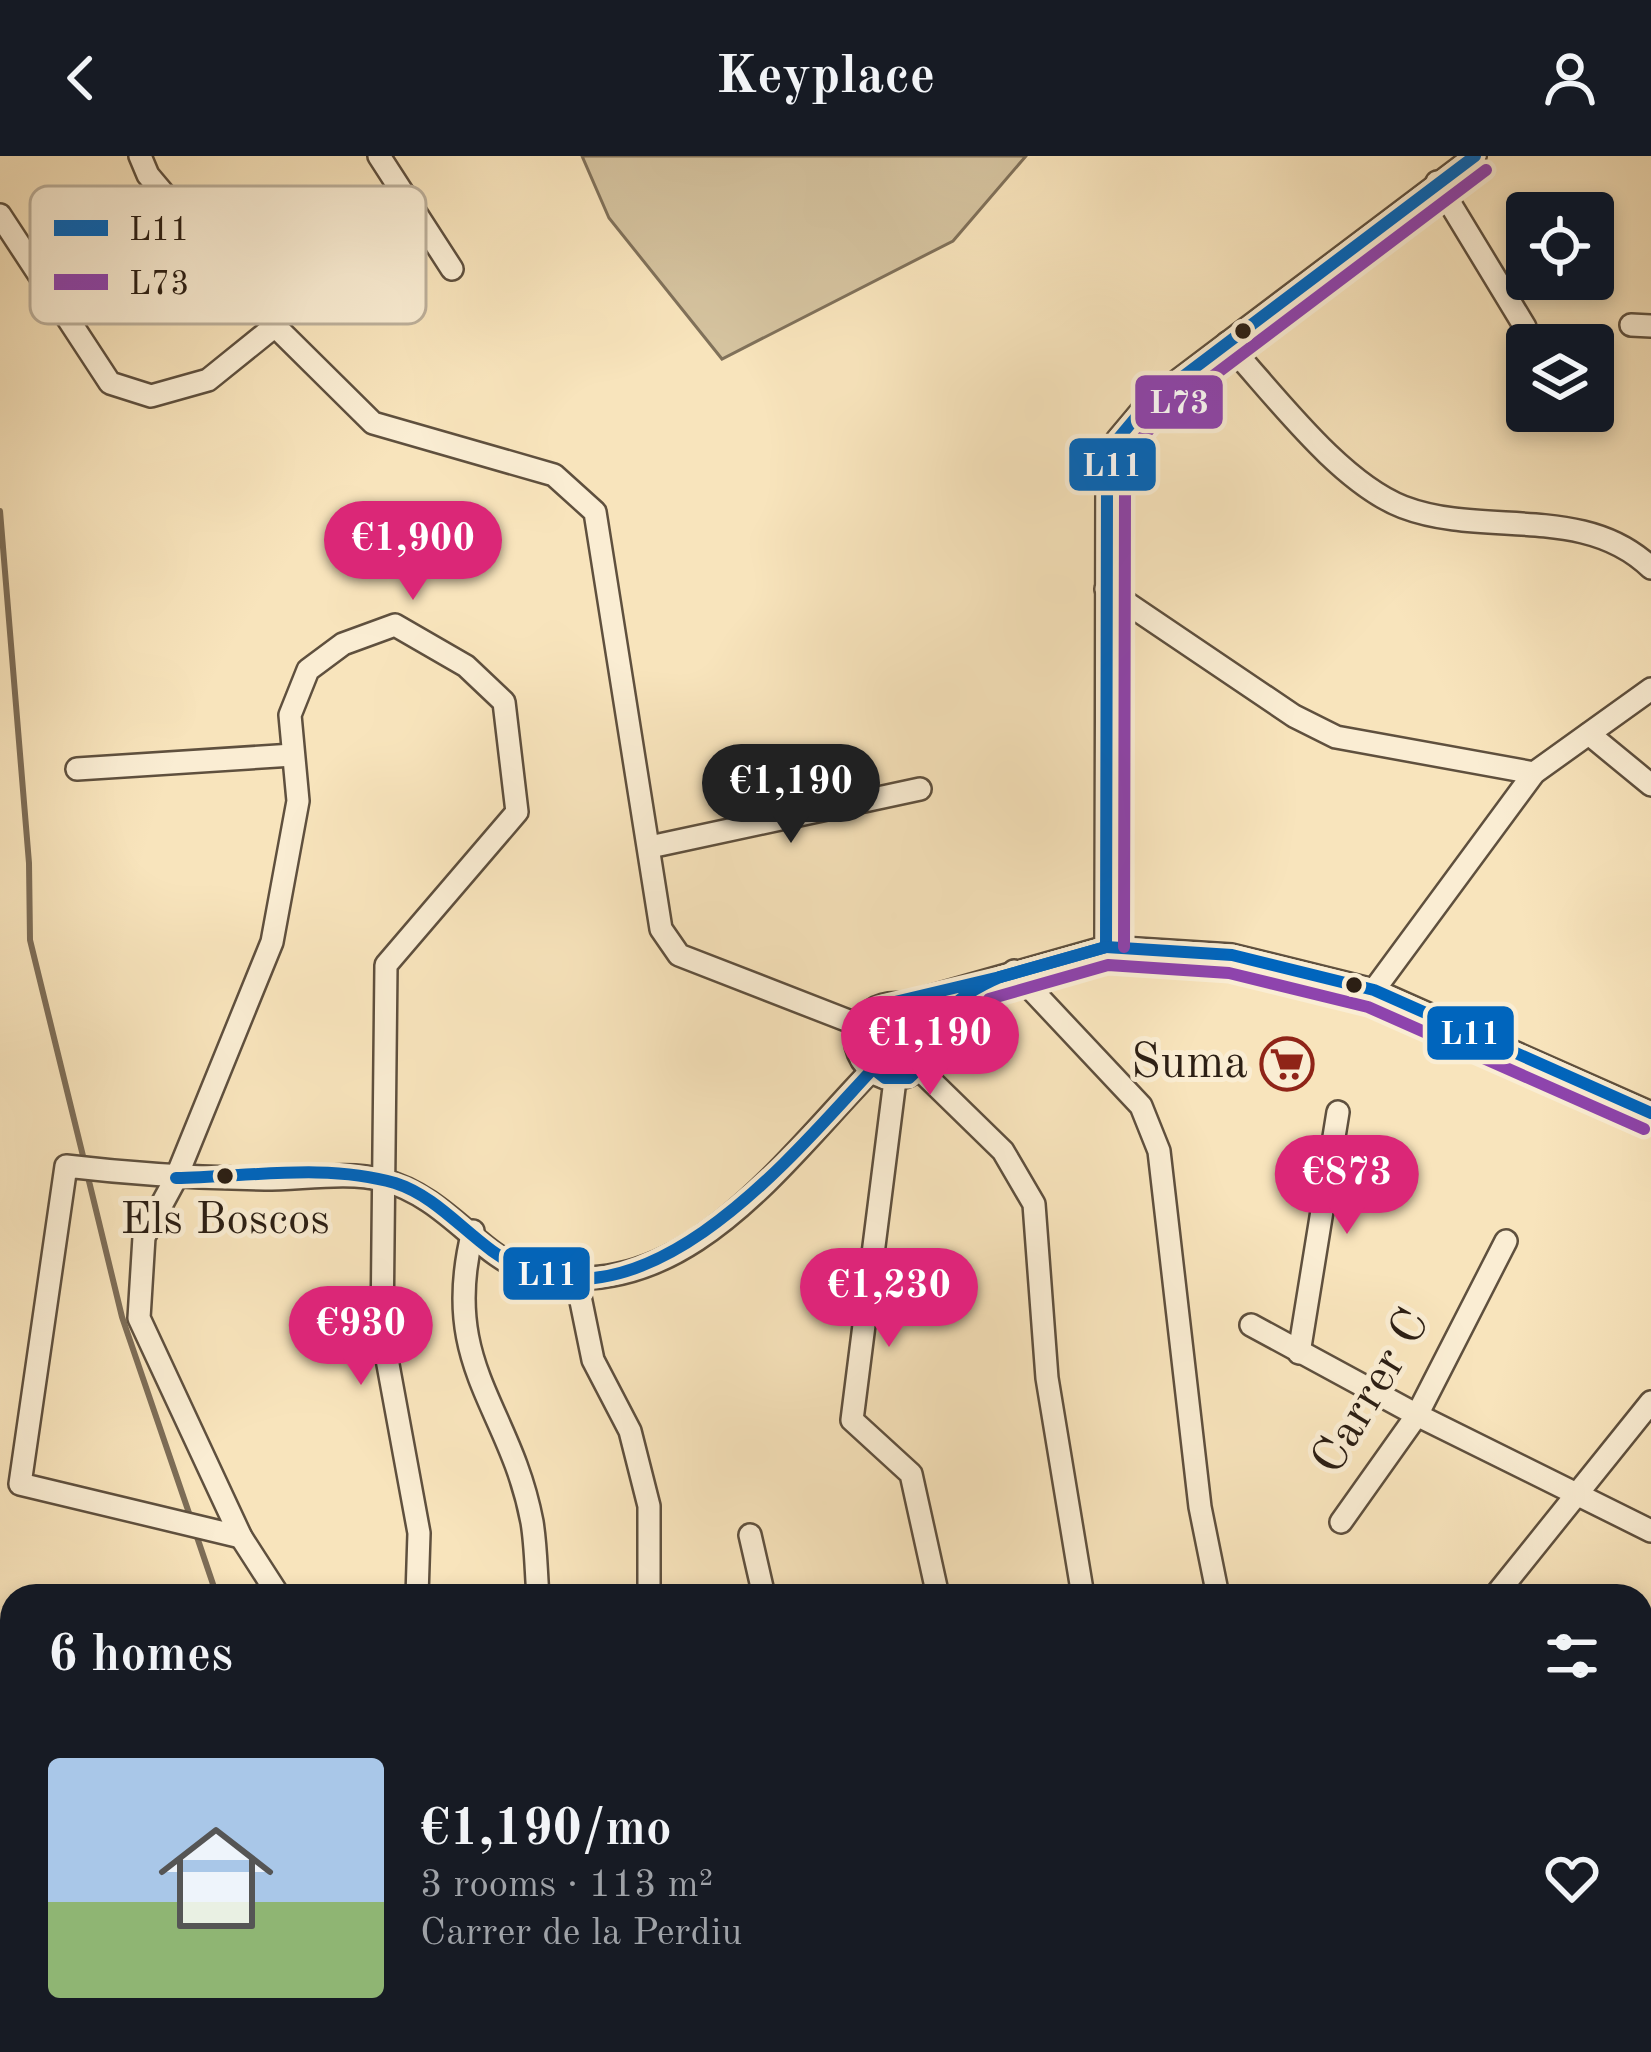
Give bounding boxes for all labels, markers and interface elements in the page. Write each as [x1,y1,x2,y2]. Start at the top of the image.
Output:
icon: back [48,45,114,111]
icon: person [1537,45,1603,111]
text: Keyplace [716,51,935,105]
legend [30,186,426,324]
map controls [1506,192,1614,432]
button: locate [1506,192,1614,300]
text: L11 [129,215,189,248]
text: L73 [129,269,189,302]
unlabelled marker [1232,320,1254,342]
button: layers [1506,324,1614,432]
line badge: L73 [1133,373,1225,431]
text: L73 [1149,388,1209,421]
line badge: L11 [1067,436,1158,493]
text: L11 [1082,451,1142,484]
pin: €1,900 [315,501,511,603]
text: €1,900 [351,520,475,559]
pin: €1,190 [693,744,889,846]
text: €1,190 [729,763,853,802]
unlabelled marker [1343,974,1365,996]
pin: €1,190 [832,996,1028,1098]
line badge: L11 [1425,1004,1516,1062]
text: €1,190 [868,1015,992,1054]
text: L11 [1440,1019,1500,1052]
supermarket icon: Suma [1259,1036,1315,1092]
place label: Suma [1131,1040,1248,1088]
pin: €873 [1276,1135,1418,1237]
text: €873 [1302,1154,1392,1193]
marker: Els Boscos [214,1165,236,1187]
place label: Els Boscos [120,1199,330,1244]
line badge: L11 [501,1245,592,1302]
pin: €1,230 [791,1248,987,1350]
text: L11 [517,1260,577,1293]
text: €1,230 [827,1267,951,1306]
pin: €930 [290,1286,432,1388]
street label: Carrer C [1304,1301,1440,1483]
text: €930 [316,1305,406,1344]
icon: filters [1539,1623,1605,1689]
text: 6 homes [48,1631,233,1682]
text: €1,190/mo [420,1805,672,1856]
icon: home [144,1806,288,1950]
icon: heart [1539,1845,1605,1911]
text: 3 rooms · 113 m² [420,1866,713,1905]
text: Carrer de la Perdiu [420,1914,742,1953]

